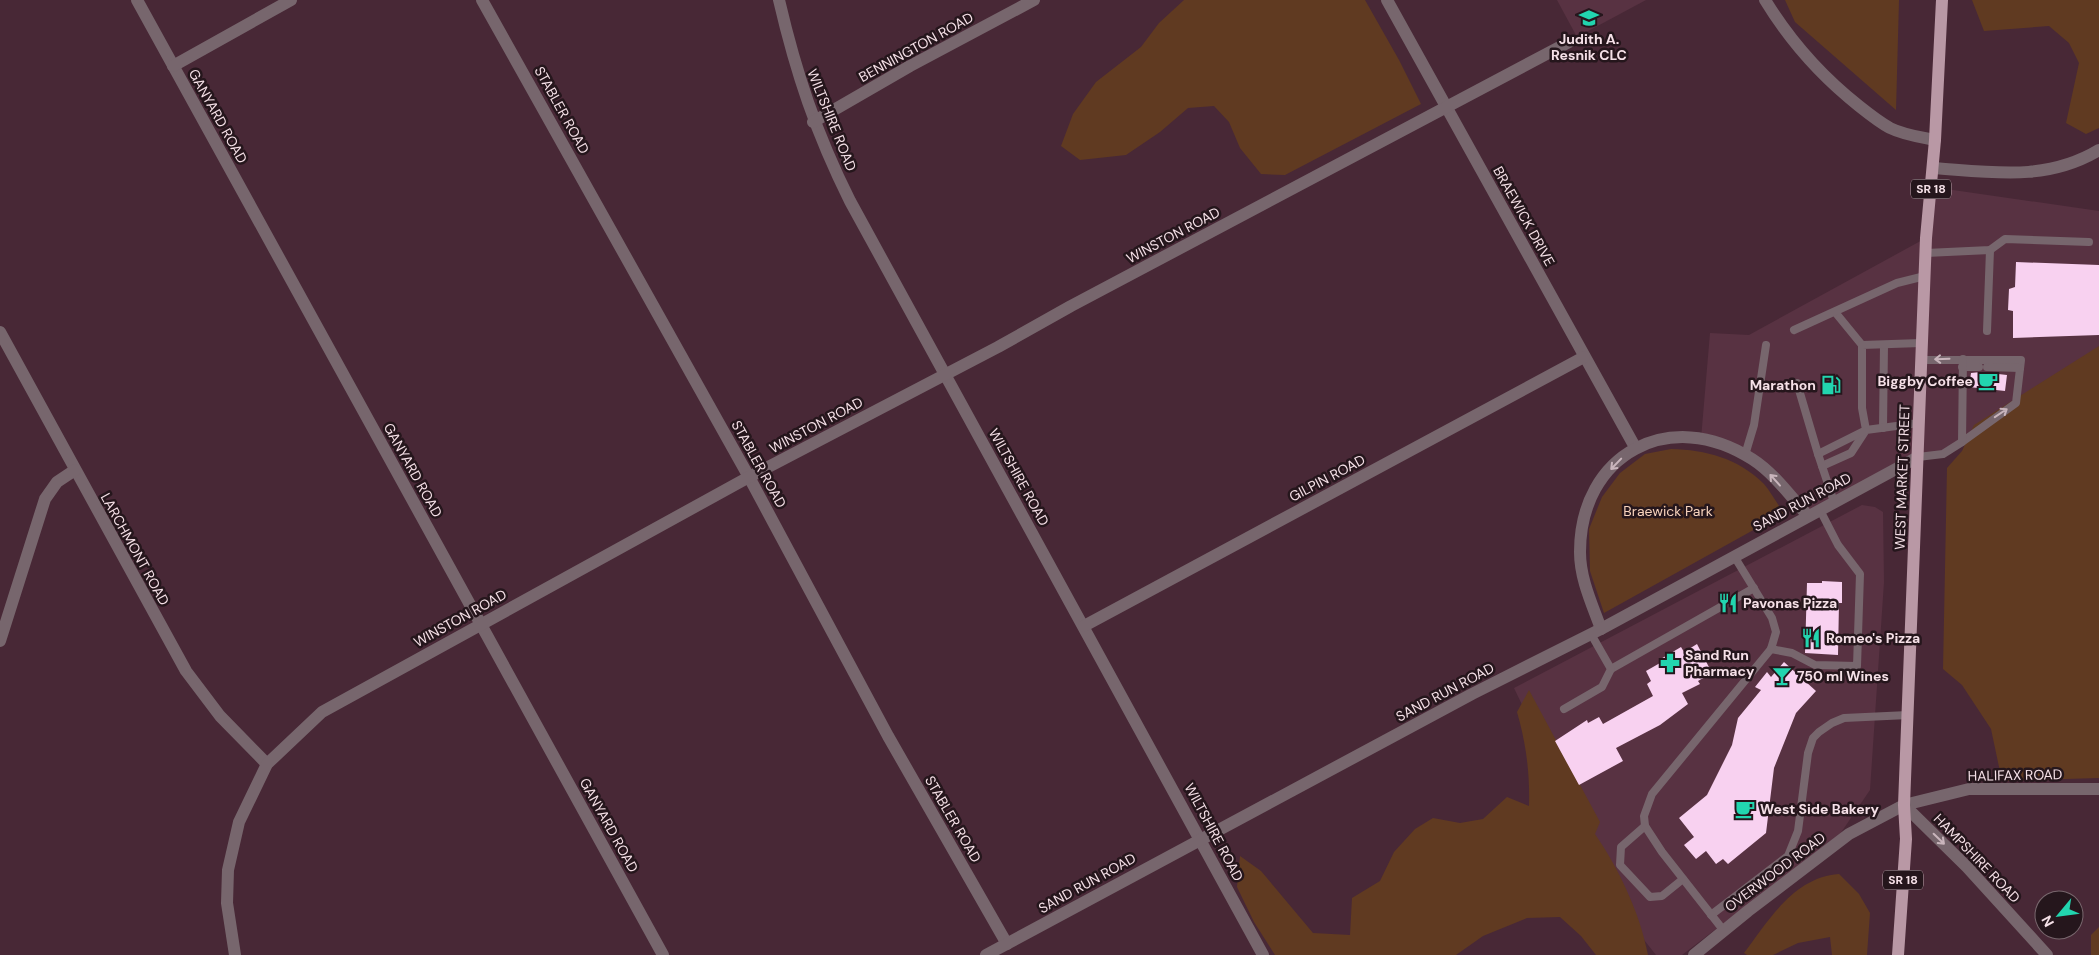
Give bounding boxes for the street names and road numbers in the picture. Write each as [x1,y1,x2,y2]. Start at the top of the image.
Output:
street label: BENNINGTON ROAD [856,8,976,86]
street label: STABLER ROAD [531,63,593,157]
street label: GANYARD ROAD [185,66,251,166]
street label: WILTSHIRE ROAD [803,66,861,174]
street label: BRAEWICK DRIVE [1489,163,1559,269]
road number: SR 18 [1911,180,1951,198]
street label: WINSTON ROAD [1123,203,1223,267]
street label: WINSTON ROAD [766,393,866,457]
street label: WEST MARKET STREET [1890,404,1914,550]
street label: STABLER ROAD [728,417,790,511]
street label: GANYARD ROAD [380,420,446,520]
street label: WILTSHIRE ROAD [985,425,1053,529]
street label: GILPIN ROAD [1286,450,1368,506]
street label: SAND RUN ROAD [1750,469,1854,535]
street label: LARCHMONT ROAD [97,490,173,608]
street label: WINSTON ROAD [410,585,510,651]
street label: SAND RUN ROAD [1393,659,1497,725]
street label: HALIFAX ROAD [1967,765,2063,785]
street label: STABLER ROAD [921,772,985,866]
street label: GANYARD ROAD [576,775,642,875]
street label: WILTSHIRE ROAD [1181,780,1247,884]
street label: HAMPSHIRE ROAD [1930,810,2024,906]
street label: OVERWOOD ROAD [1721,828,1829,916]
street label: SAND RUN ROAD [1035,849,1139,917]
road number: SR 18 [1883,870,1923,890]

